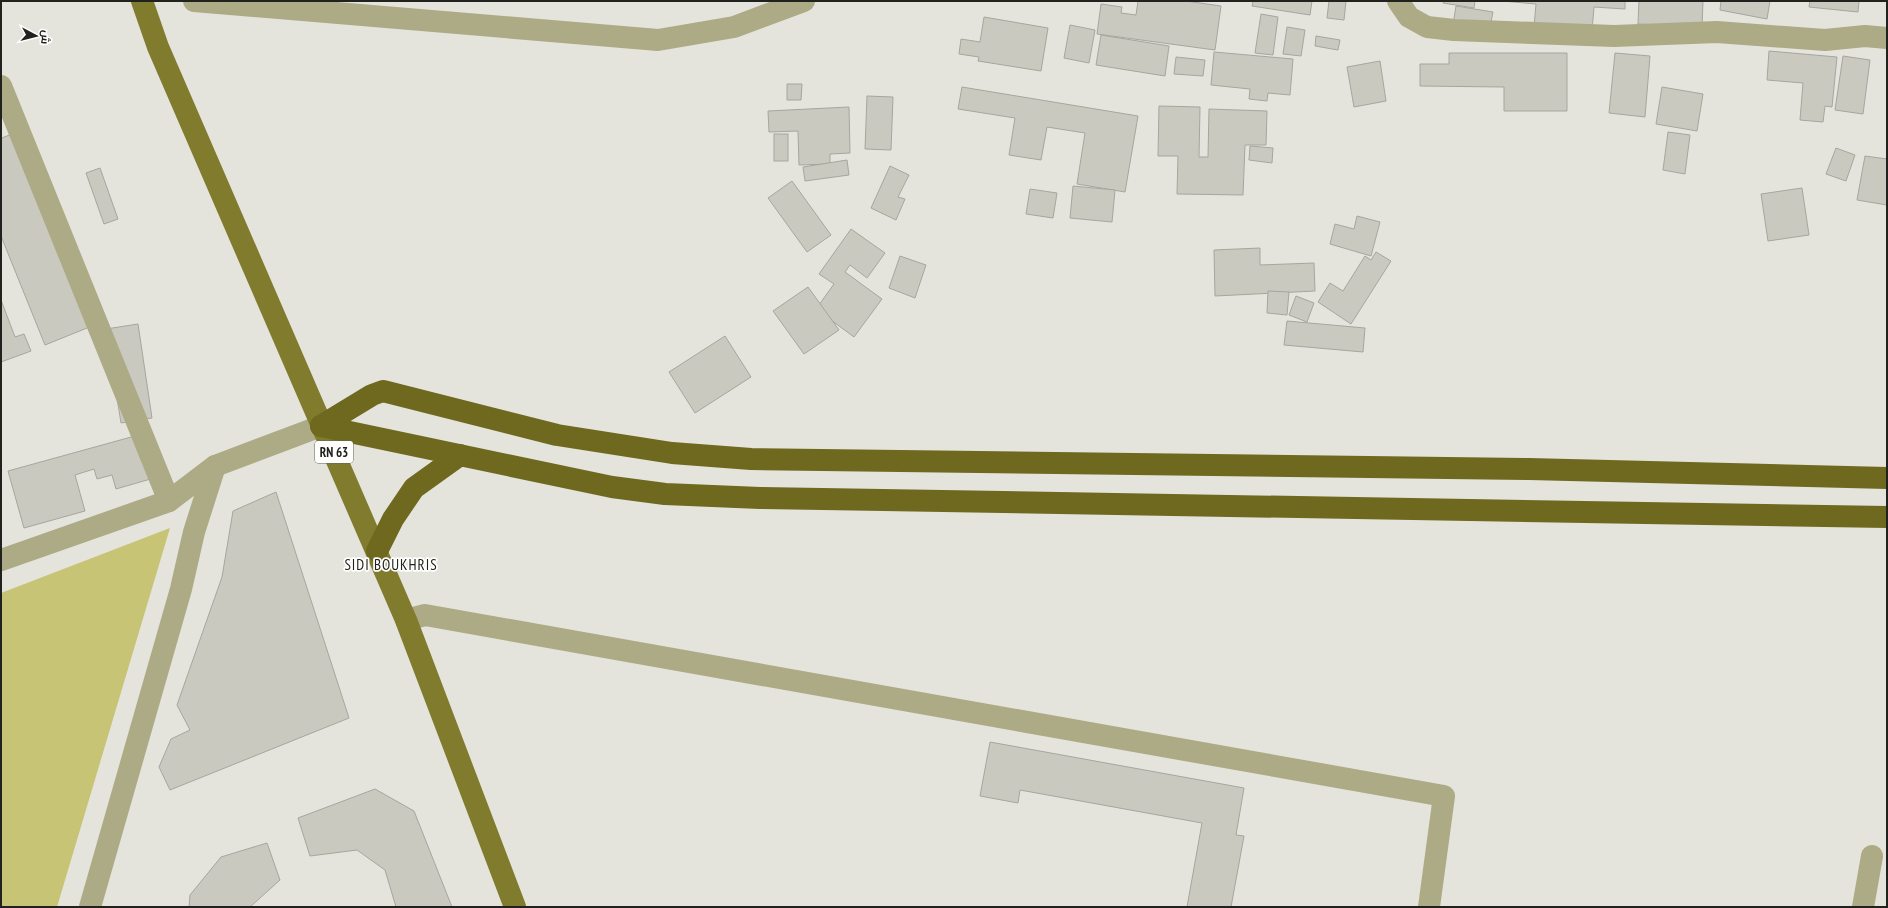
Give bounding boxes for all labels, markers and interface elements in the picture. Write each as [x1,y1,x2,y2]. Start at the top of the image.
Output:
north arrow [16,16,56,56]
text: ش [38,29,54,45]
road number: RN 63 [315,441,353,463]
district label: SIDI BOUKHRIS [344,555,438,574]

